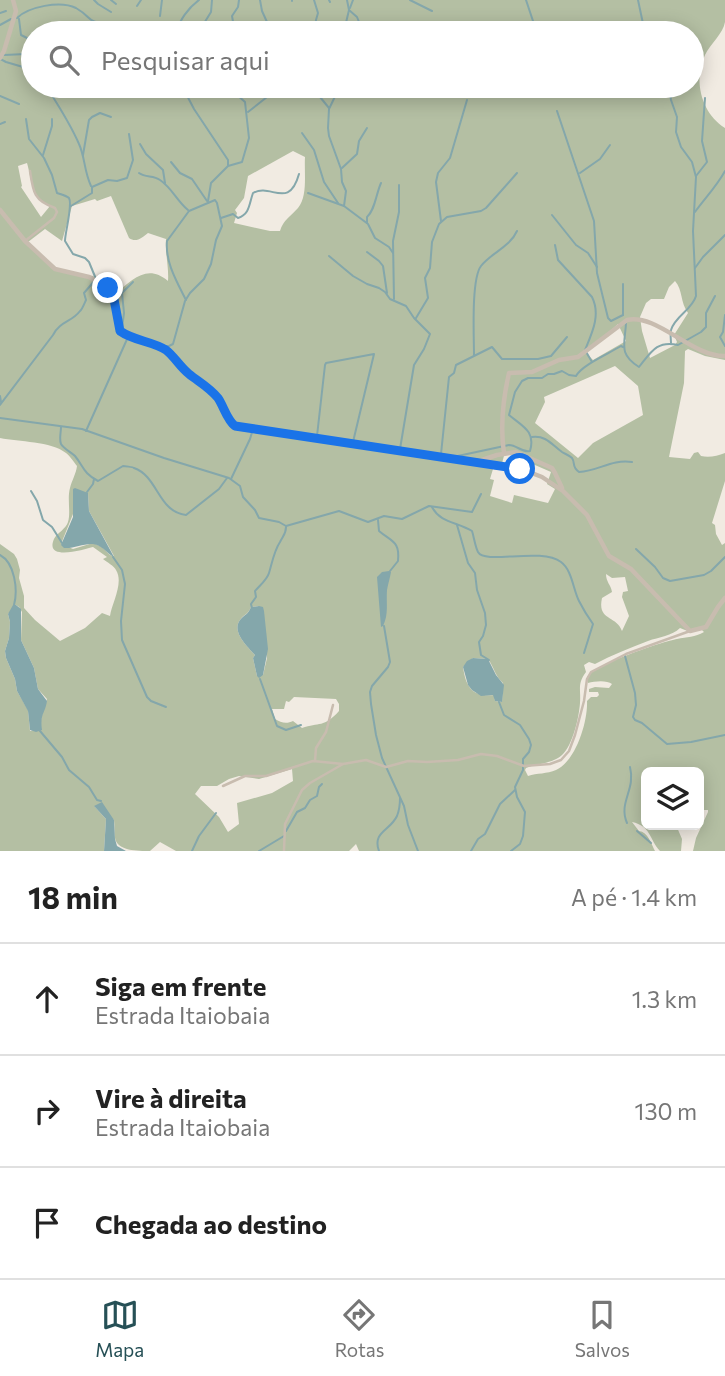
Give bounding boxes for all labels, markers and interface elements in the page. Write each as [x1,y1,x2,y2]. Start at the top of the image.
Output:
search box [21,21,704,98]
icon: search [45,41,83,79]
text: Pesquisar aqui [101,44,270,75]
route end [92,272,123,303]
route start [504,453,535,484]
map controls [641,767,704,830]
button: layers [641,767,704,830]
text: 18 min [28,878,118,915]
text: A pé · 1.4 km [571,883,697,911]
text: Siga em frente [95,970,266,1001]
icon: ahead [28,980,66,1018]
text: 1.3 km [632,985,697,1013]
text: Estrada Itaiobaia [95,1001,270,1029]
text: Vire à direita [95,1082,247,1113]
icon: right [28,1092,66,1130]
text: 130 m [635,1097,697,1125]
text: Estrada Itaiobaia [95,1113,270,1141]
icon: arrive [28,1204,66,1242]
text: Chegada ao destino [95,1208,327,1239]
tab: Mapa [95,1296,144,1361]
tab: Rotas [335,1296,384,1361]
tab: Salvos [575,1296,630,1361]

